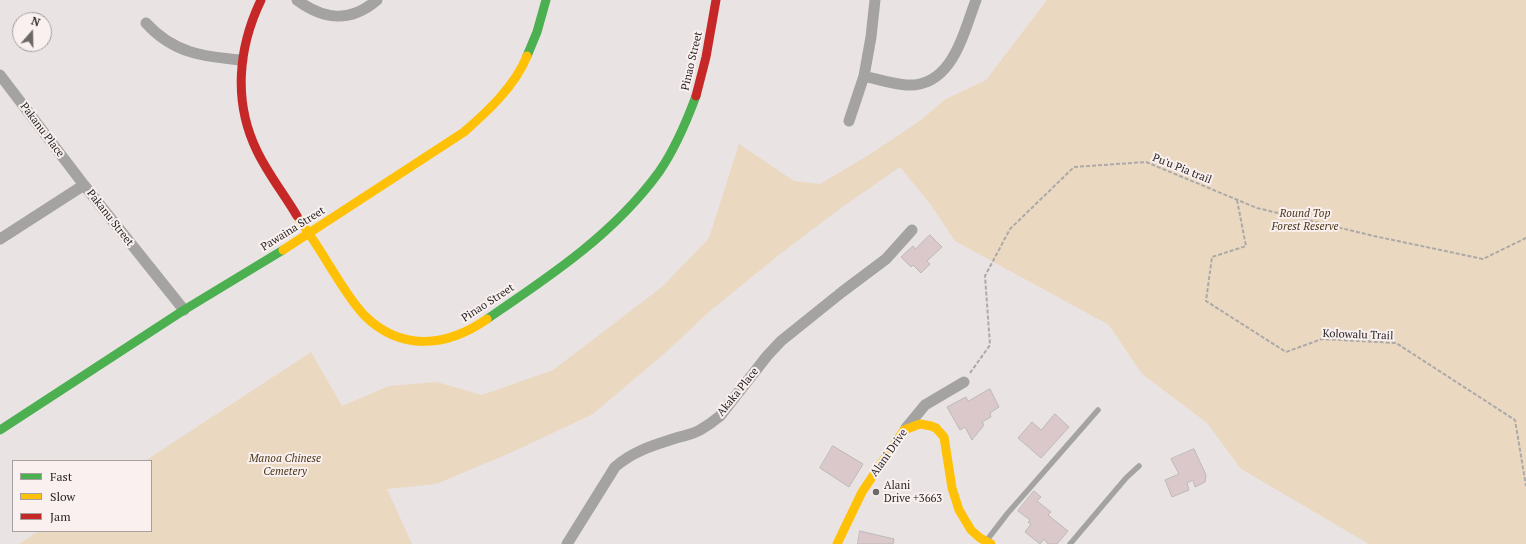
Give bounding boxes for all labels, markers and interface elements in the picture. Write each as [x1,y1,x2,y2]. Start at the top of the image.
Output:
north arrow [12,12,52,52]
text: N [29,14,42,30]
street label: Pinao Street [679,30,705,92]
street label: Pakanu Place [17,100,67,160]
street label: Pu'u Pia trail [1151,151,1213,187]
street label: Pakanu Street [84,187,136,249]
street label: Pawaina Street [259,204,327,254]
park label: Round Top Forest Reserve [1271,207,1339,233]
street label: Pinao Street [459,281,517,325]
street label: Kolowalu Trail [1322,327,1394,343]
street label: Akaka Place [714,365,762,419]
street label: Alani Drive [868,427,910,479]
park label: Manoa Chinese Cemetery [249,452,321,478]
legend [12,460,152,532]
text: Fast [50,469,72,484]
place label: Alani Drive +3663 [884,479,942,505]
marker: Alani Drive +3663 [871,487,881,497]
text: Slow [50,489,75,504]
text: Jam [50,509,71,524]

